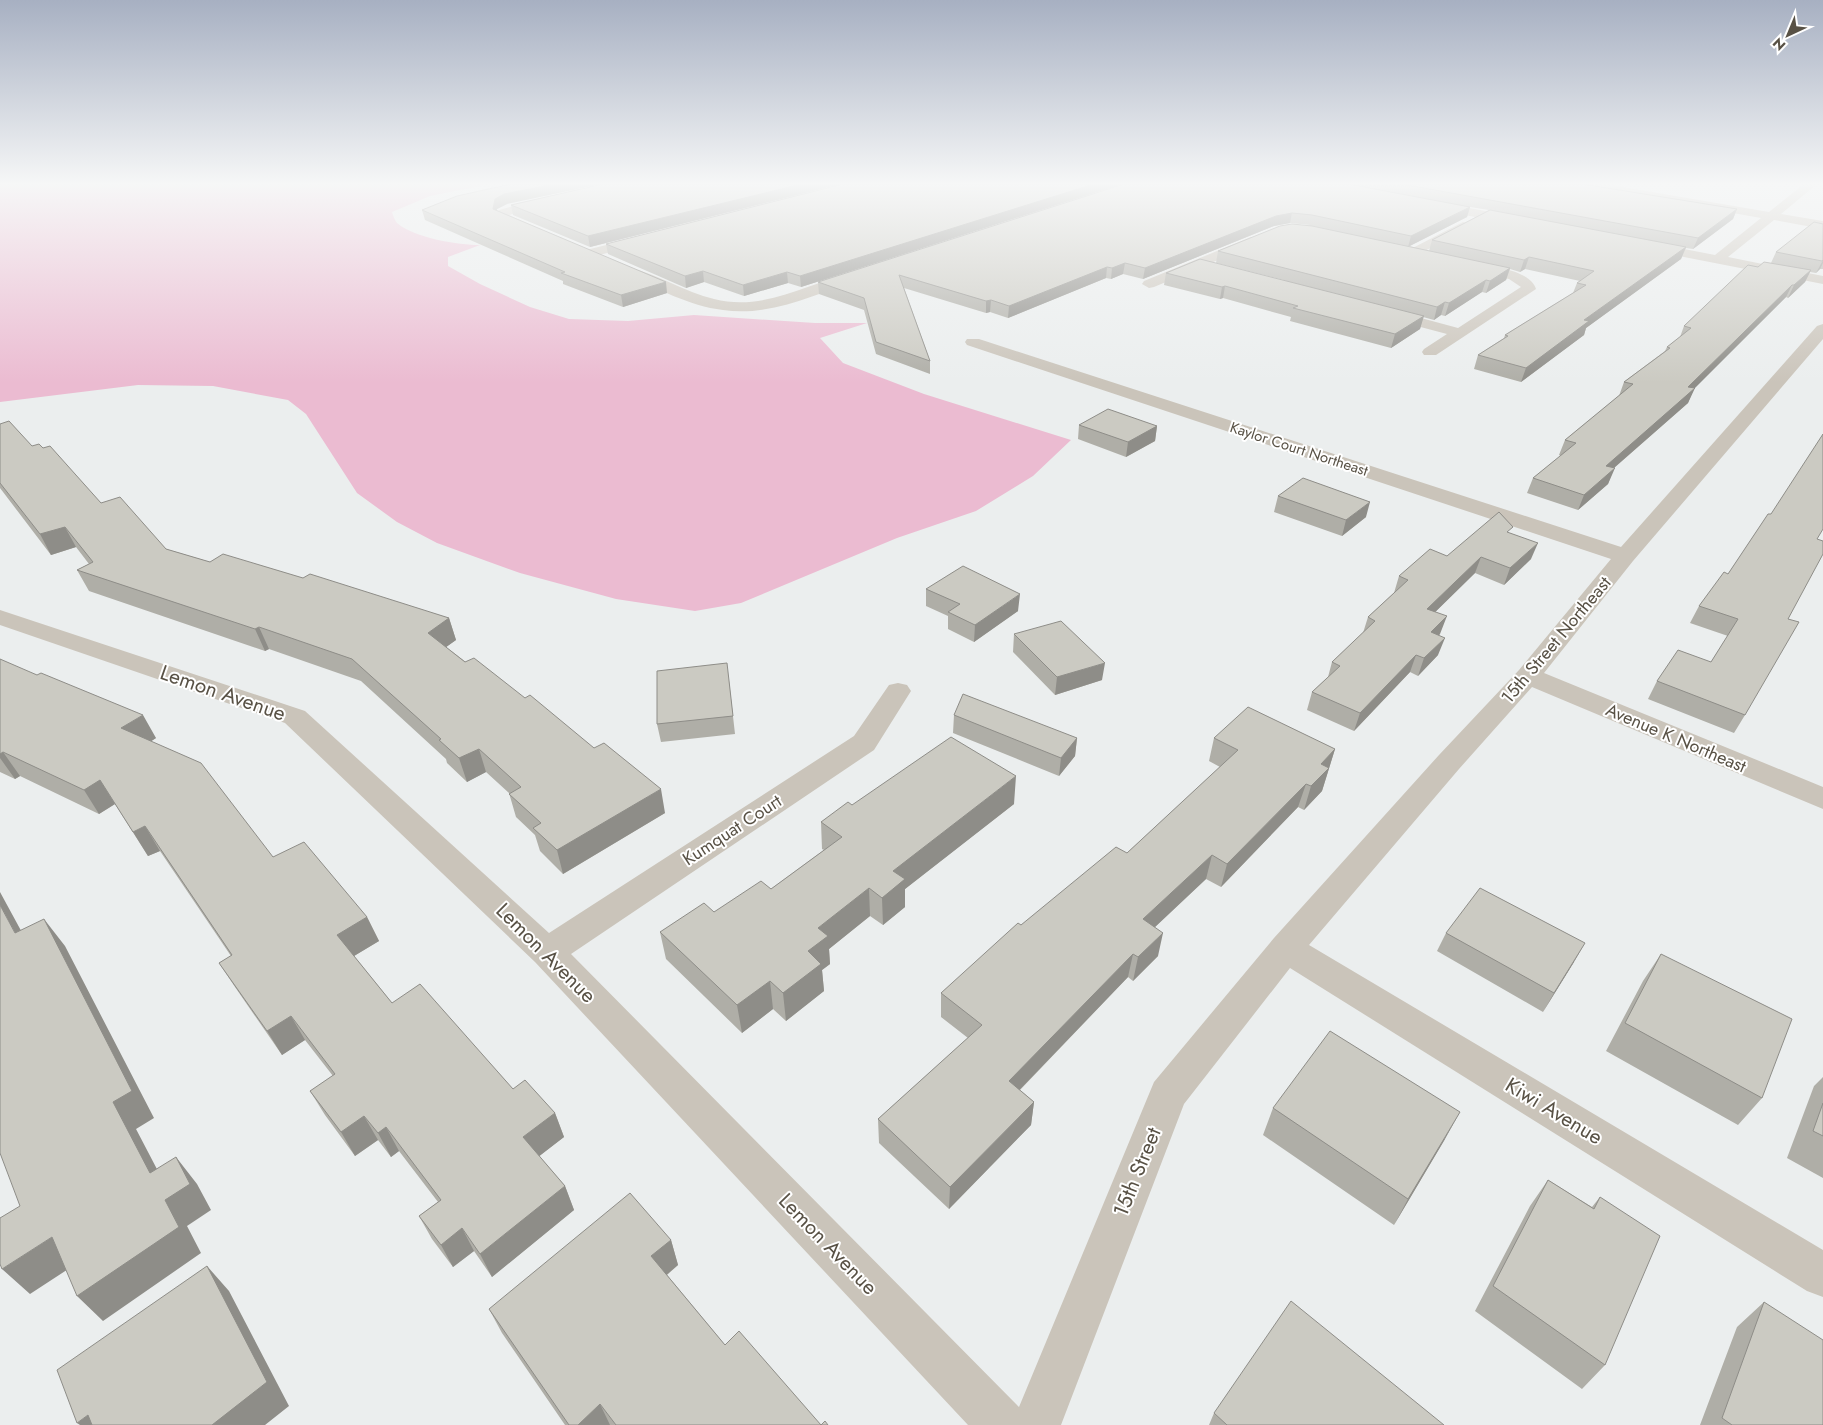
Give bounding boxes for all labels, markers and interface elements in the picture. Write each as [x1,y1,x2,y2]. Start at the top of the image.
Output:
north arrow [1763,10,1813,60]
text: N [1768,33,1790,55]
street label: Kaylor Court Northeast [1227,416,1371,482]
street label: 15th Street Northeast [1495,570,1617,709]
street label: Lemon Avenue [156,658,290,729]
street label: Avenue K Northeast [1602,697,1751,780]
street label: Kumquat Court [677,788,787,872]
street label: Lemon Avenue [489,896,603,1010]
street label: Kiwi Avenue [1500,1070,1609,1152]
street label: 15th Street [1106,1123,1168,1221]
street label: Lemon Avenue [772,1187,884,1302]

